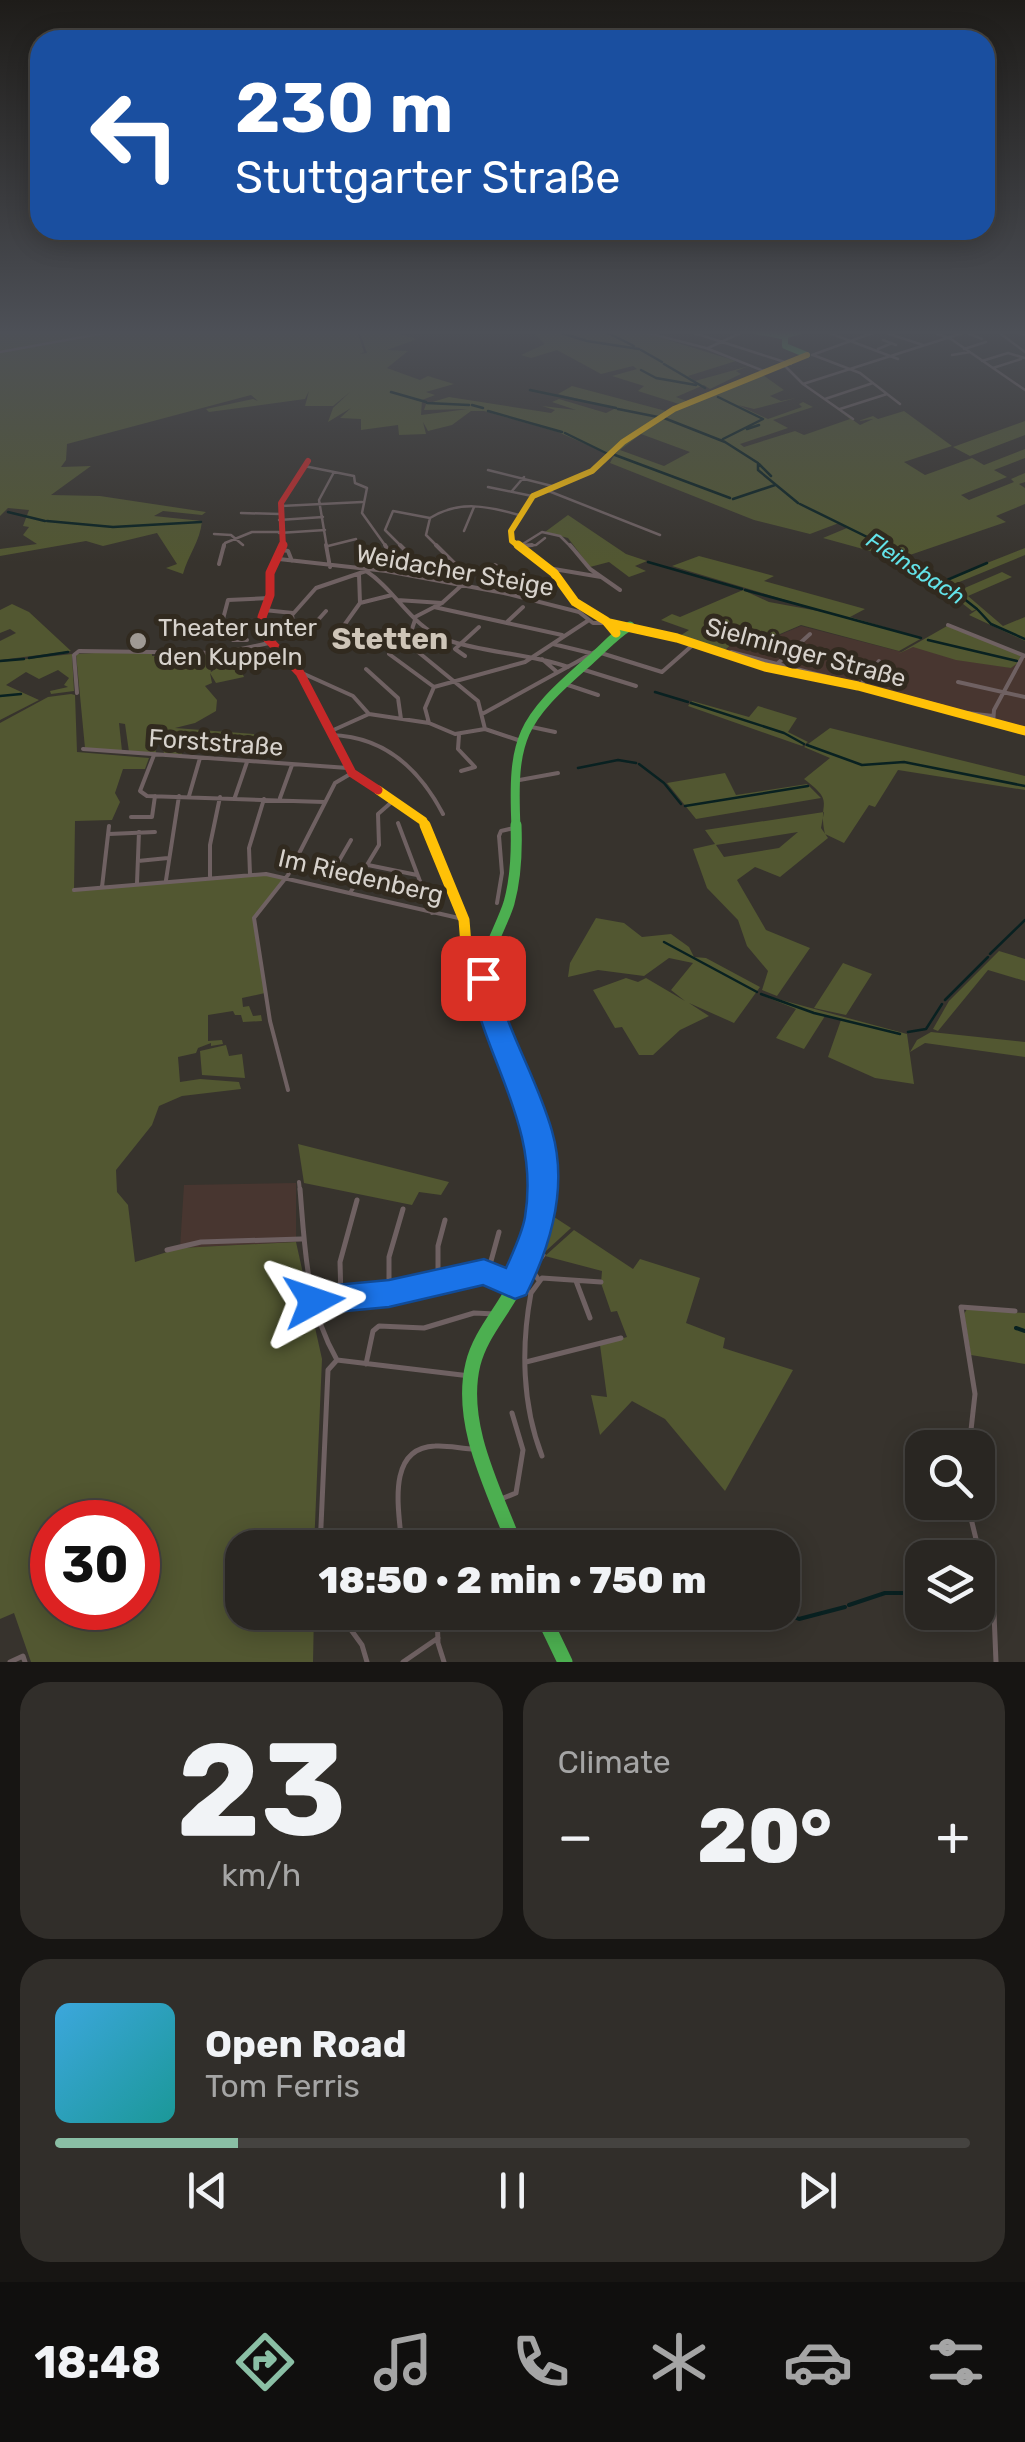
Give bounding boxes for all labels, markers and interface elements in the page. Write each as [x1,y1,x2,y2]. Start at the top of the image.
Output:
text: 230 m [235,67,453,150]
icon: left [70,70,200,200]
text: Stuttgarter Straße [235,151,620,204]
water label: Fleinsbach [861,527,970,610]
street label: Weidacher Steige [354,539,556,602]
street label: Sielminger Straße [703,612,909,693]
place label: Theater unter den Kuppeln [158,613,318,671]
district label: Stetten [332,621,448,657]
marker: Theater unter den Kuppeln [127,630,149,652]
street label: Forststraße [148,723,284,762]
street label: Im Riedenberg [275,843,446,910]
pin [441,936,526,1021]
icon: arrive [456,951,511,1006]
position arrow [262,1249,366,1353]
map controls [905,1430,995,1630]
button: search [905,1430,995,1520]
speed limit sign: 30 [30,1500,160,1630]
button: layers [905,1540,995,1630]
text: 18:50 · 2 min · 750 m [318,1557,707,1603]
text: 23 [176,1713,346,1868]
text: Climate [558,1743,671,1781]
text: 20° [697,1792,832,1881]
text: − [558,1804,593,1869]
text: + [936,1804,970,1869]
text: km/h [221,1856,301,1894]
text: Open Road [205,2021,407,2067]
text: Tom Ferris [205,2067,360,2105]
icon: previous [180,2163,235,2218]
icon: pause [485,2163,540,2218]
icon: next [790,2163,845,2218]
icon: directions [230,2327,300,2397]
icon: music [368,2327,438,2397]
icon: phone [506,2327,576,2397]
icon: climate [644,2327,714,2397]
icon: car [783,2327,853,2397]
icon: filters [921,2327,991,2397]
text: 18:48 [34,2336,161,2389]

